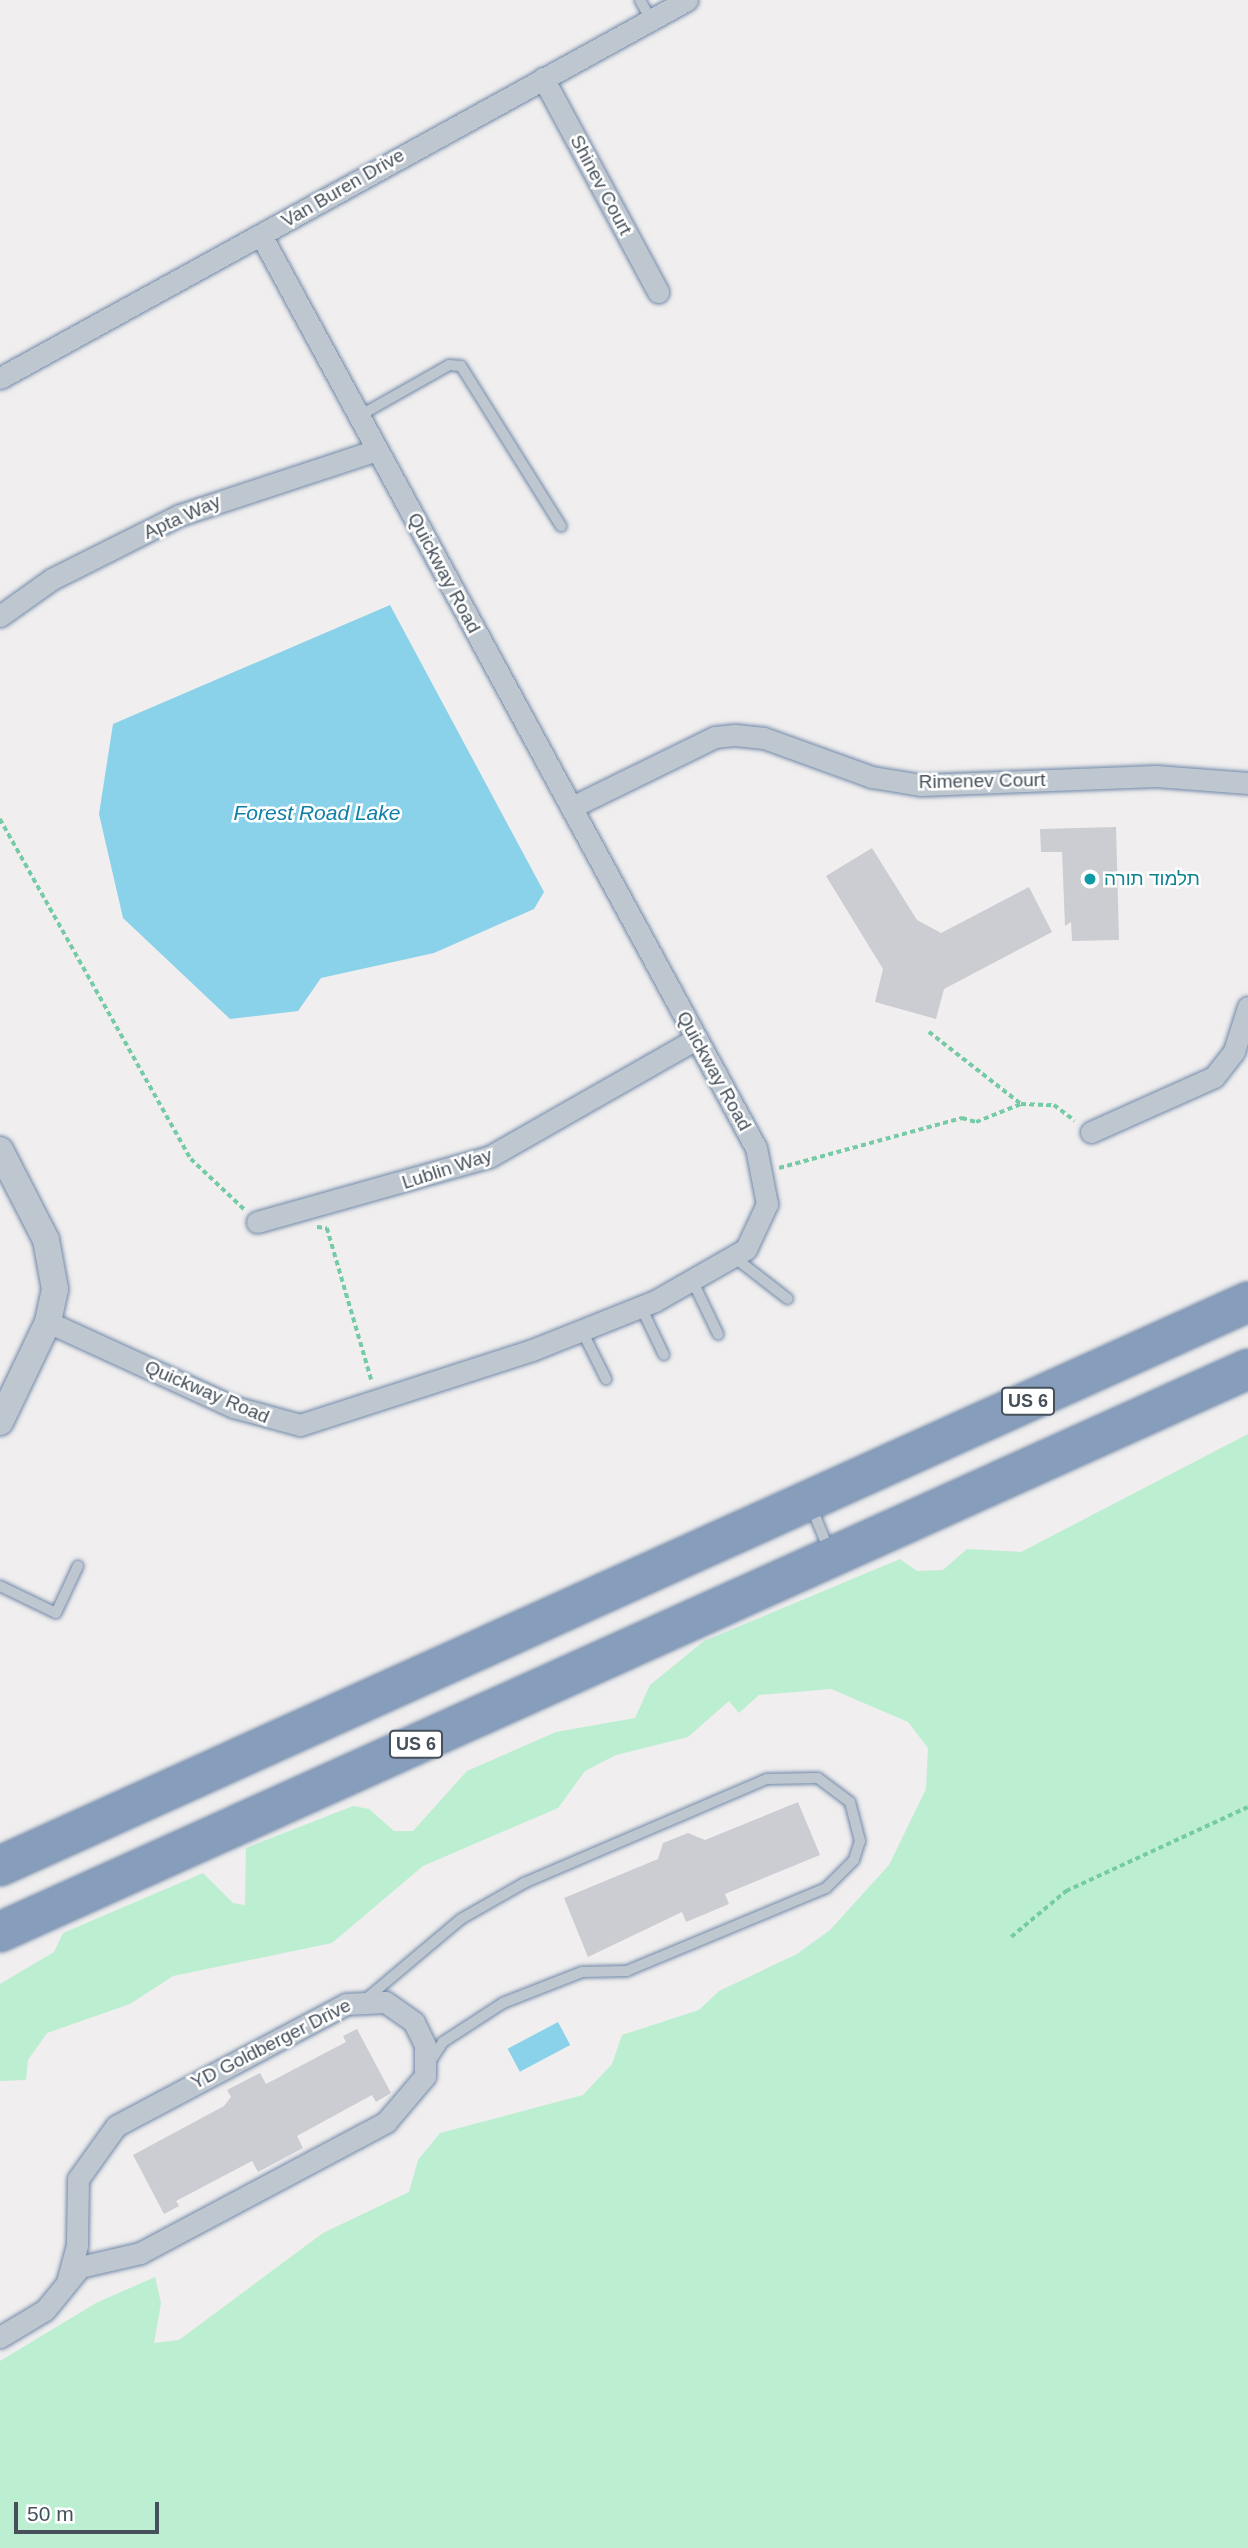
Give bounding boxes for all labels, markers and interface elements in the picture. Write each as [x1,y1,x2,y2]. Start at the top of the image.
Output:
street label: Shinev Court [565,131,637,239]
street label: Van Buren Drive [278,144,408,232]
street label: Apta Way [140,490,224,544]
street label: Quickway Road [403,509,485,637]
street label: Rimenev Court [918,768,1046,794]
water label: Forest Road Lake [234,800,400,826]
place label: תלמוד תורה [1104,868,1200,890]
marker: תלמוד תורה [1082,871,1098,887]
street label: Quickway Road [672,1007,756,1135]
street label: Lublin Way [399,1144,495,1194]
street label: Quickway Road [141,1356,273,1428]
road number: US 6 [1000,1386,1056,1416]
road number: US 6 [388,1730,444,1758]
street label: YD Goldberger Drive [187,1994,355,2094]
scale bar [18,2488,163,2532]
text: 50 m [27,2502,74,2525]

